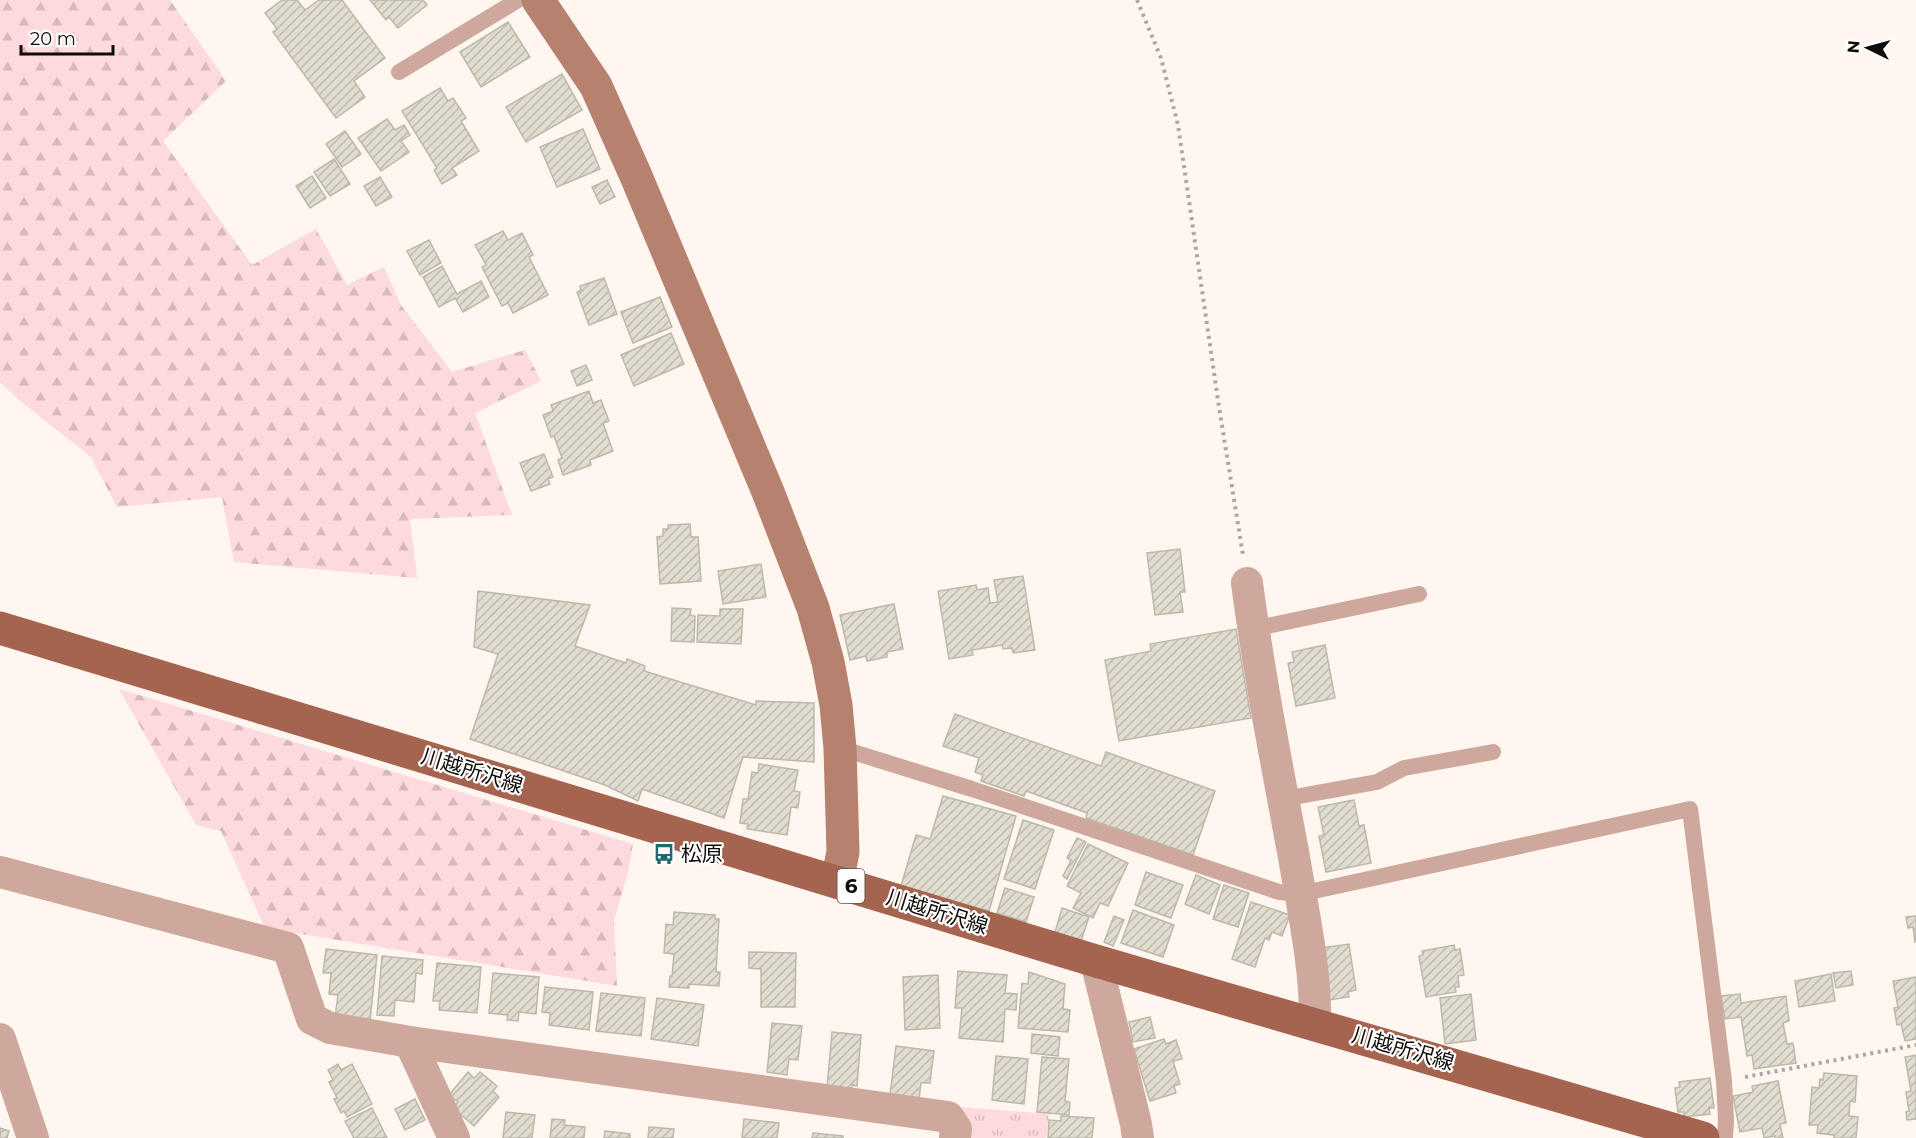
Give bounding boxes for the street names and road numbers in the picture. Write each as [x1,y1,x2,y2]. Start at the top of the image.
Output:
street label: 川越所沢線 [418,743,526,798]
road number: 6 [838,869,864,903]
street label: 川越所沢線 [883,884,991,939]
street label: 川越所沢線 [1349,1022,1457,1075]

